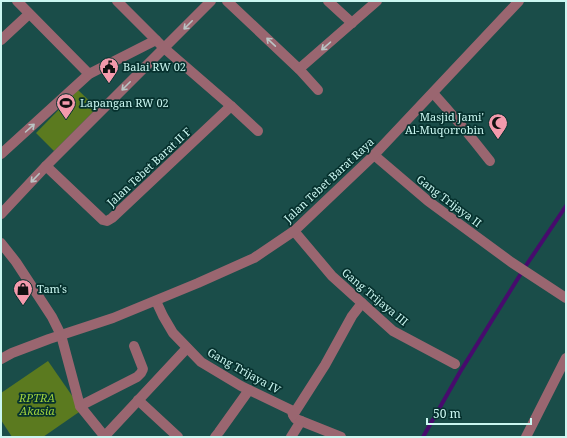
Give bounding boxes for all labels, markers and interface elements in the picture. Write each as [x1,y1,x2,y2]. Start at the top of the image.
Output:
one-way arrow [183,20,192,30]
one-way arrow [266,38,276,47]
one-way arrow [321,41,331,50]
public building icon: Balai RW 02 [98,56,120,84]
place label: Balai RW 02 [123,59,186,74]
one-way arrow [122,81,131,91]
sports icon: Lapangan RW 02 [55,92,77,120]
place label: Lapangan RW 02 [80,95,169,110]
place label: Masjid Jami' Al-Muqorrobin [405,109,484,137]
mosque icon: Masjid Jami' Al-Muqorrobin [487,112,509,140]
one-way arrow [25,123,35,133]
street label: Jalan Tebet Barat II F [103,123,194,210]
street label: Jalan Tebet Barat Raya [280,134,377,226]
street label: Gang Trijaya II [414,171,485,230]
one-way arrow [30,173,40,183]
street label: Gang Trijaya III [339,265,412,329]
shop icon: Tam's [12,278,34,306]
place label: Tam's [37,281,67,296]
street label: Gang Trijaya IV [205,344,284,397]
park label: RPTRA Akasia [18,390,55,418]
scale bar [427,400,531,426]
text: 50 m [433,405,461,422]

